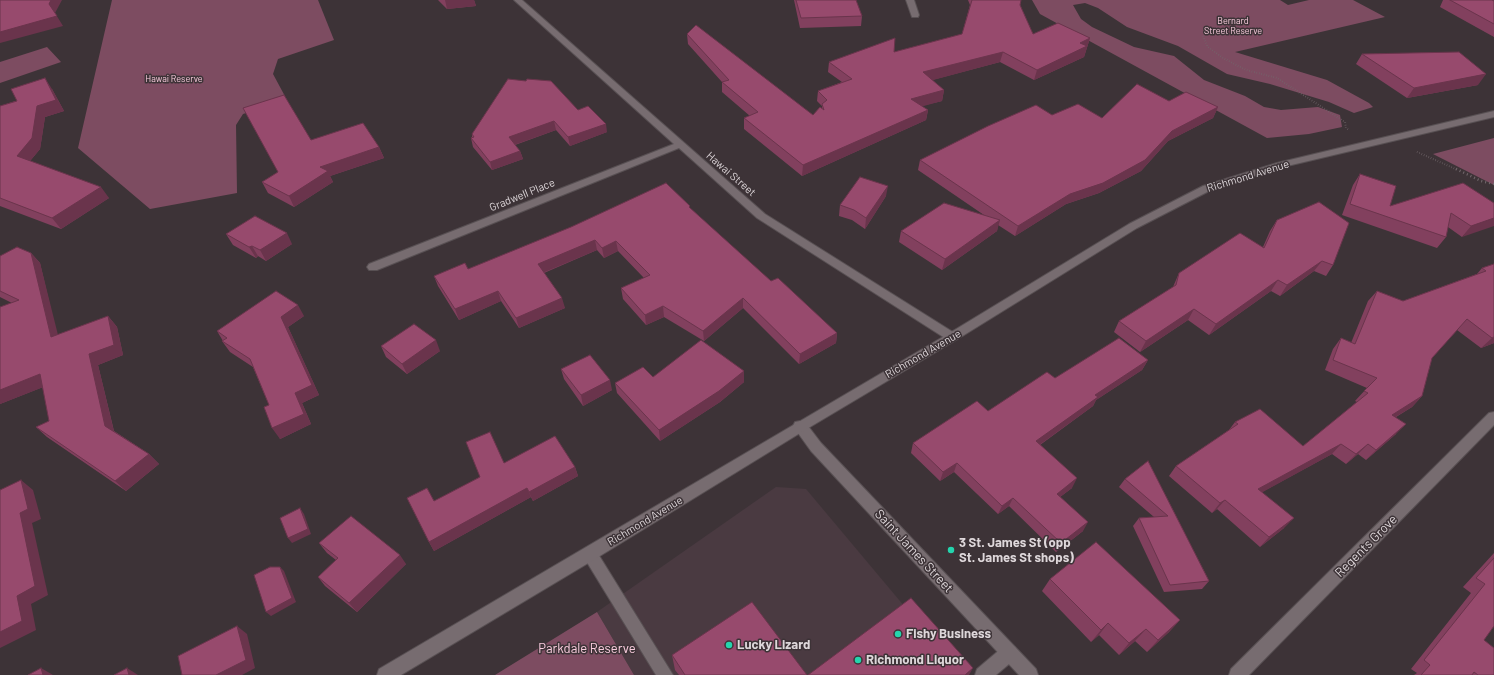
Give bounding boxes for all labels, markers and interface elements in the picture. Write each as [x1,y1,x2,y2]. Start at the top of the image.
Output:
park label: Bernard Street Reserve [1204,16,1262,37]
park label: Hawai Reserve [145,74,203,84]
street label: Hawai Street [704,149,758,199]
street label: Richmond Avenue [1205,157,1291,195]
street label: Gradwell Place [487,176,557,214]
street label: Richmond Avenue [883,327,963,381]
street label: Richmond Avenue [605,493,685,549]
street label: Saint James Street [872,506,956,596]
street label: Regents Grove [1332,512,1400,580]
place label: 3 St. James St (opp St. James St shops) [959,535,1074,566]
marker: 3 St. James St (opp St. James St shops) [946,545,956,555]
place label: Fishy Business [906,626,991,642]
marker: Fishy Business [893,629,903,639]
place label: Lucky Lizard [737,637,810,653]
marker: Lucky Lizard [724,640,734,650]
park label: Parkdale Reserve [538,641,636,657]
place label: Richmond Liquor [866,652,964,668]
marker: Richmond Liquor [853,655,863,665]

